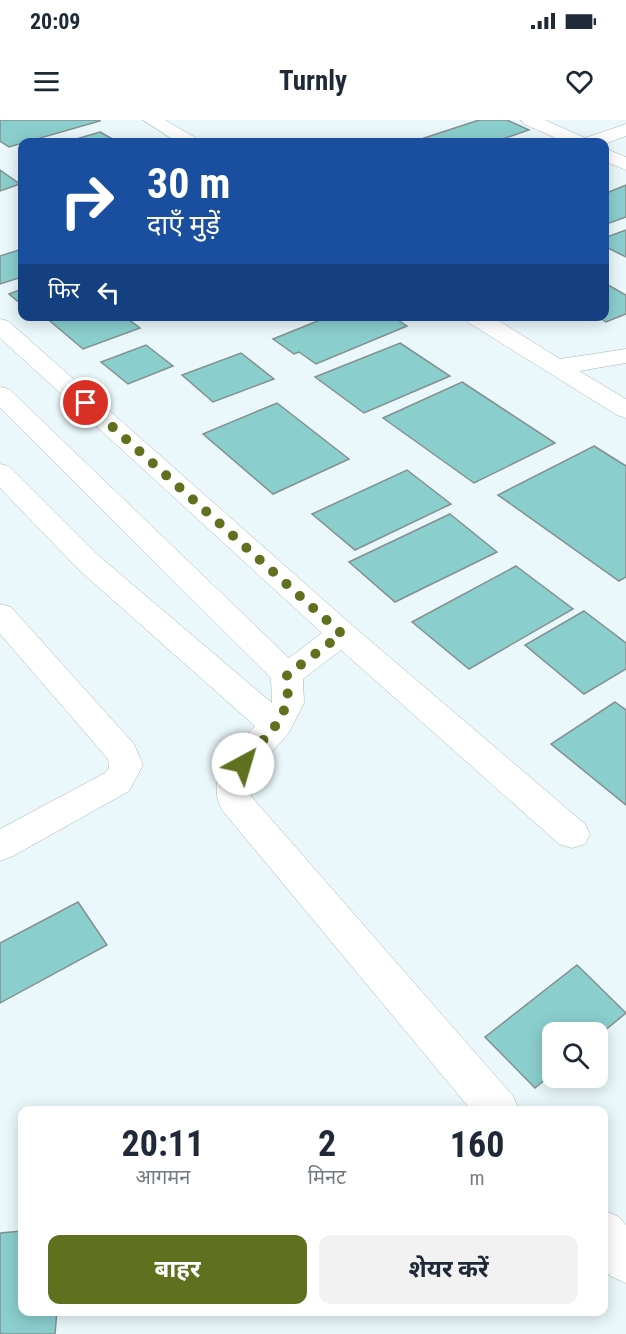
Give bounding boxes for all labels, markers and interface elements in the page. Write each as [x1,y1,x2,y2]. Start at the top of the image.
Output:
text: 20:09 [30,9,81,34]
icon: menu [30,65,63,98]
text: Turnly [279,65,347,97]
icon: heart [563,65,596,98]
text: 30 m [147,159,230,208]
icon: right [48,162,126,240]
text: दाएँ मुड़ें [147,209,220,241]
icon: left [92,276,125,309]
text: फिर [48,278,80,303]
pin [60,377,111,428]
icon: arrive [69,386,102,419]
position arrow [211,732,275,796]
map controls [542,1022,608,1088]
button: search [542,1022,608,1088]
text: 20:11 [122,1123,204,1165]
text: 2 [318,1123,336,1165]
text: 160 [450,1124,504,1166]
text: आगमन [136,1165,190,1189]
text: मिनट [308,1165,346,1189]
text: m [470,1166,485,1190]
button: बाहर [48,1235,307,1304]
button: शेयर करें [319,1235,578,1304]

